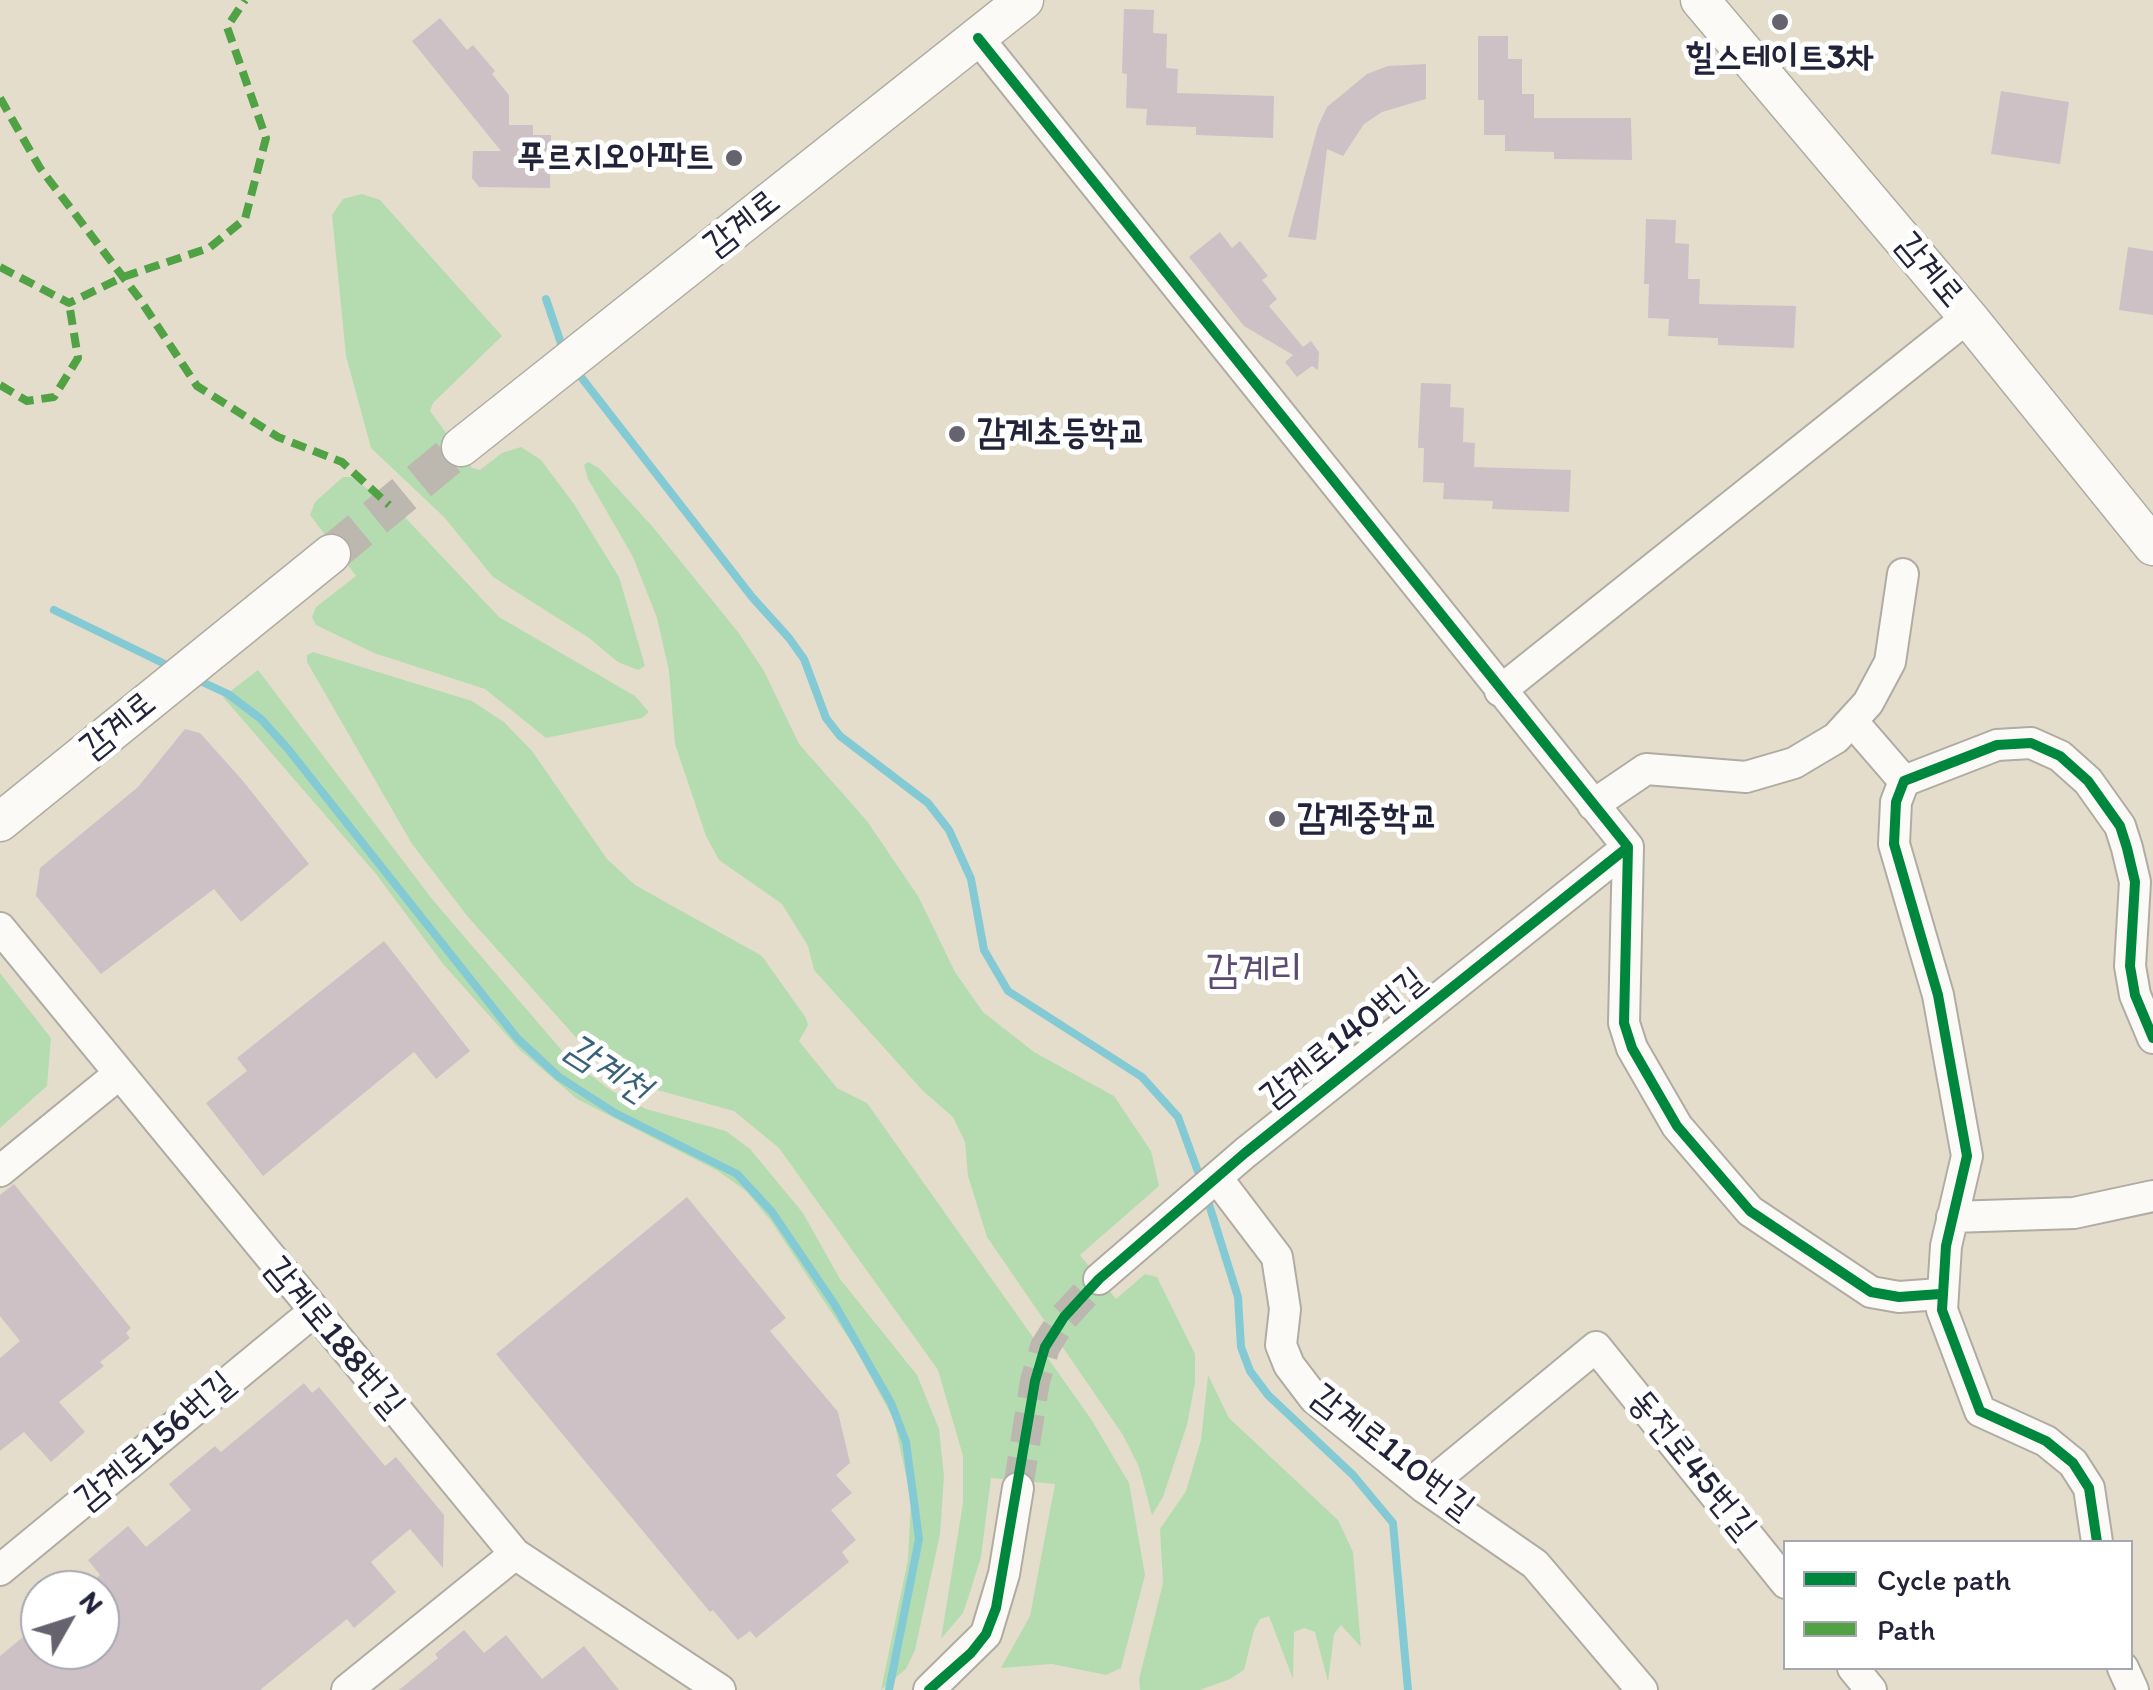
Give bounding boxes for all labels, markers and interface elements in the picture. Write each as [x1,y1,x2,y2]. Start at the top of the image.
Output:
marker: 힐스테이트3차 [1769,11,1791,33]
place label: 힐스테이트3차 [1686,38,1874,80]
place label: 푸르지오아파트 [517,137,714,179]
marker: 푸르지오아파트 [723,147,745,169]
street label: 감계로 [697,181,789,267]
street label: 감계로 [1886,225,1972,317]
place label: 감계초등학교 [977,413,1146,455]
marker: 감계초등학교 [946,423,968,445]
street label: 감계로 [73,683,165,769]
place label: 감계중학교 [1297,798,1438,840]
marker: 감계중학교 [1266,808,1288,830]
district label: 감계리 [1206,948,1302,996]
street label: 감계로140번길 [1253,960,1435,1118]
water label: 감계천 [556,1026,658,1114]
street label: 감계로188번길 [255,1250,413,1426]
street label: 감계로156번길 [68,1364,244,1520]
street label: 감계로110번길 [1302,1376,1482,1530]
street label: 동전로45번길 [1618,1382,1764,1548]
legend [1783,1540,2133,1670]
text: Cycle path [1877,1561,2011,1598]
north arrow [20,1570,120,1670]
text: N [73,1584,111,1620]
text: Path [1877,1611,1935,1648]

